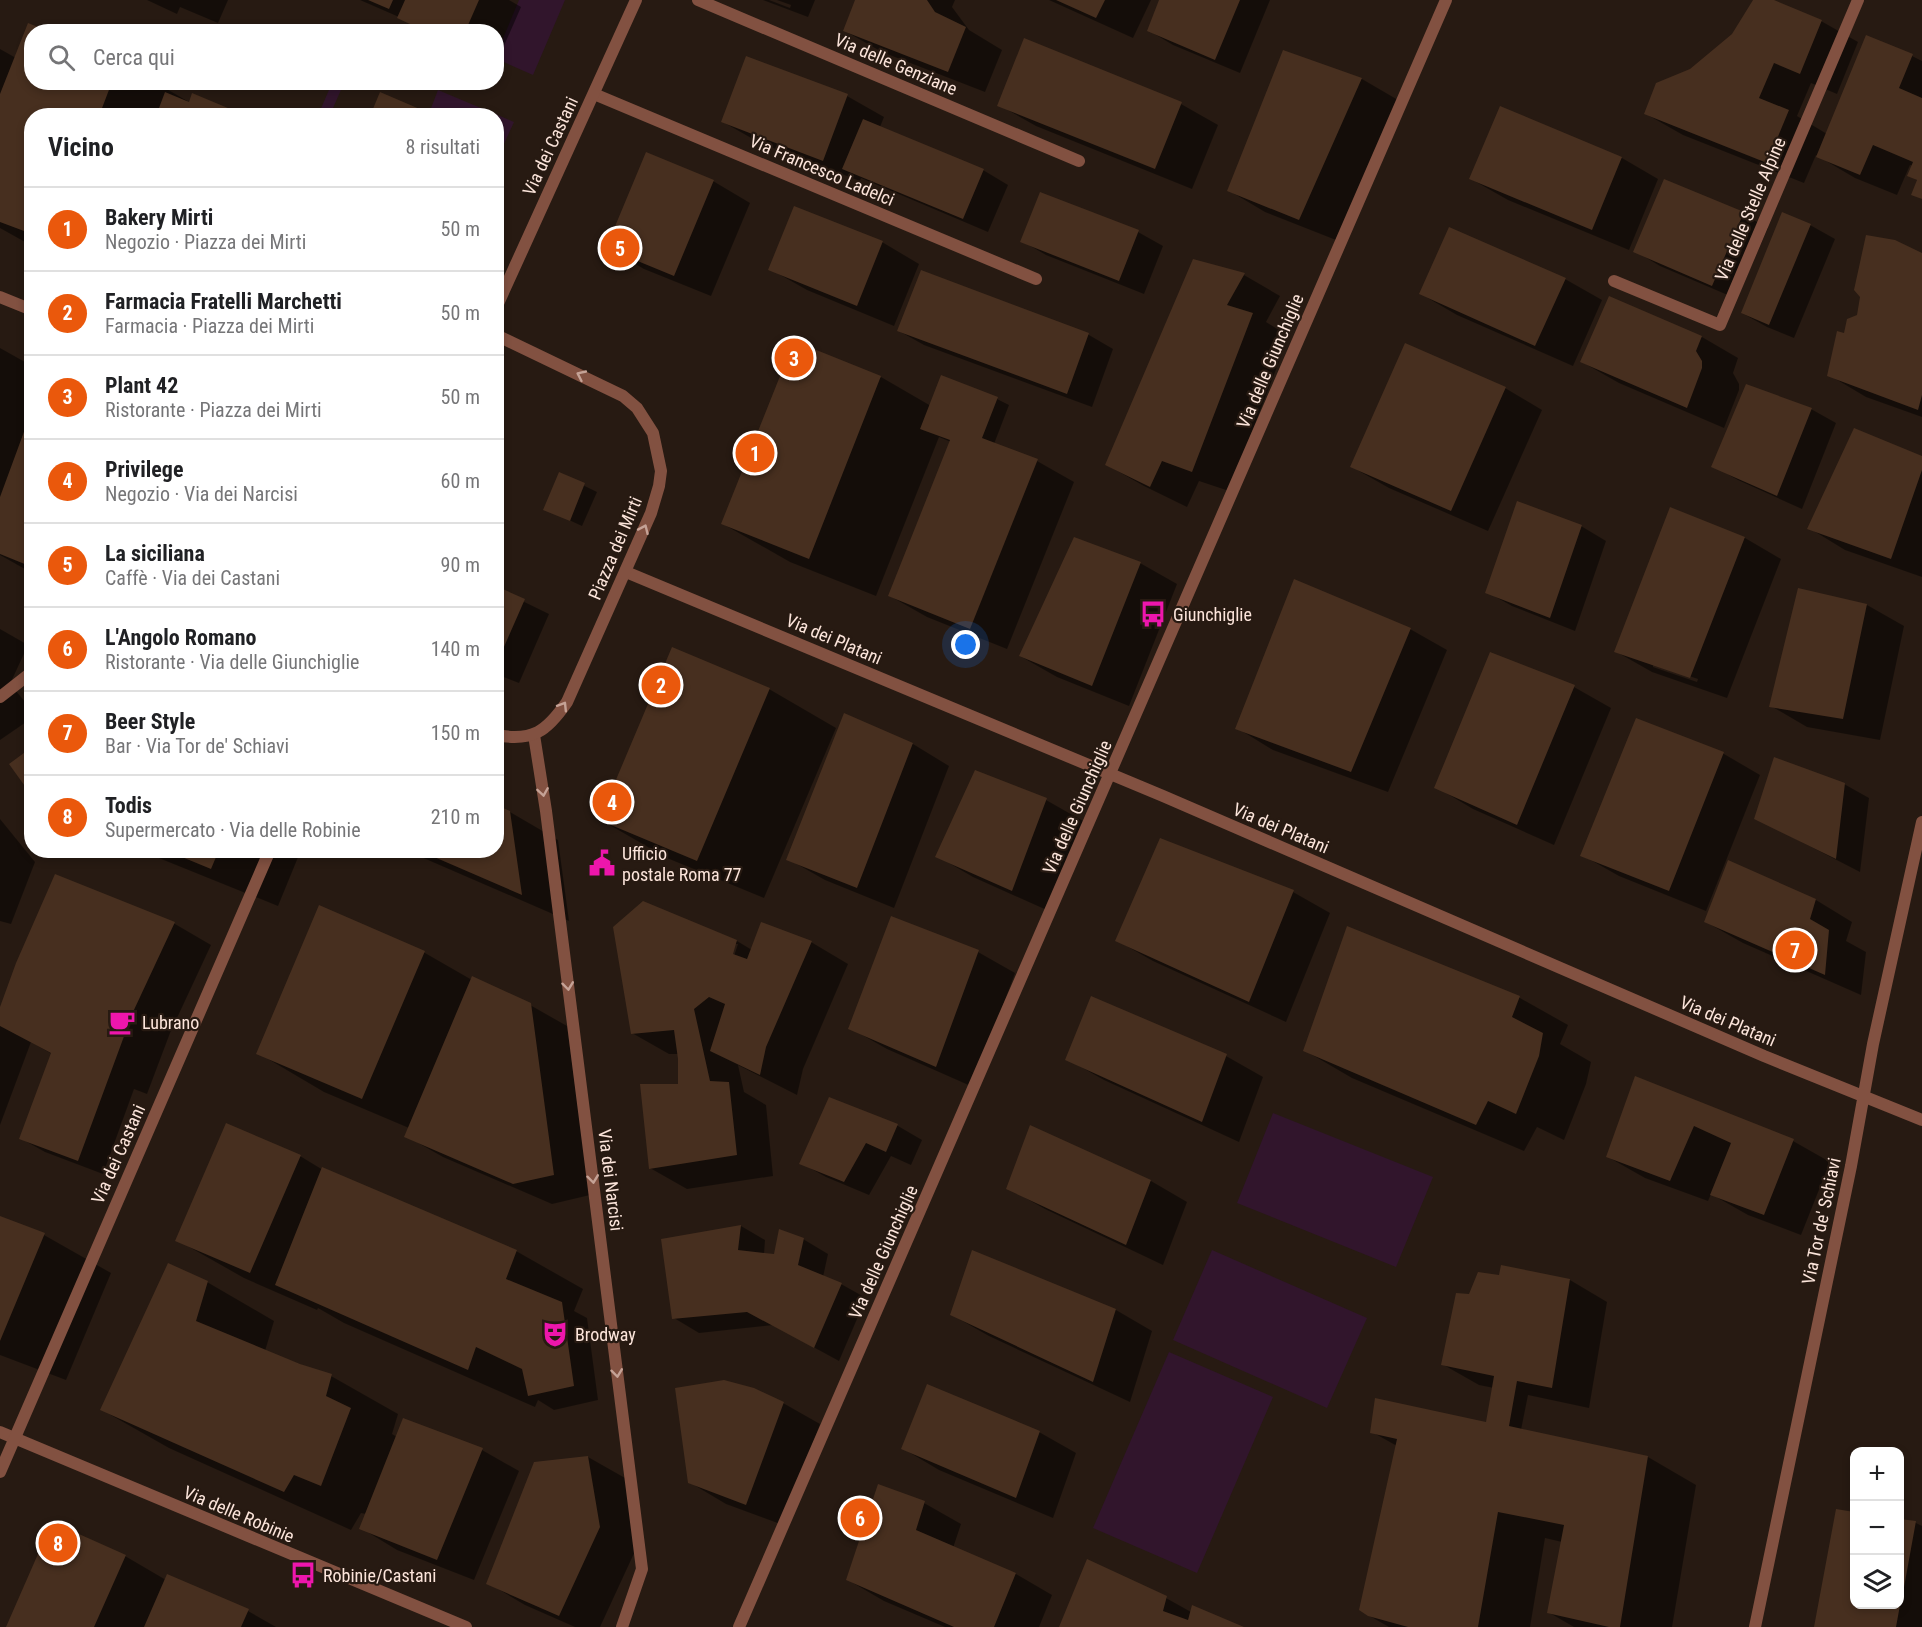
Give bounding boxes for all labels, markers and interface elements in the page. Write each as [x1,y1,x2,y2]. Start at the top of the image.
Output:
search box [24,24,504,90]
street label: Via delle Genziane [832,29,960,99]
icon: search [45,41,78,74]
text: Cerca qui [93,45,175,70]
street label: Via dei Castani [518,93,582,199]
street label: Via Francesco Ladelci [746,130,898,210]
text: Vicino [48,132,114,162]
street label: Via delle Stelle Alpine [1710,134,1790,284]
text: 8 risultati [405,135,480,159]
text: Bakery Mirti [105,205,213,230]
text: 1 [62,217,73,241]
text: 50 m [441,217,480,241]
pin: 5 [600,226,640,270]
text: Negozio · Piazza dei Mirti [105,230,306,254]
text: Farmacia Fratelli Marchetti [105,289,342,314]
street label: Via delle Giunchiglie [1232,291,1308,431]
text: 2 [62,301,73,325]
text: 50 m [441,301,480,325]
text: Farmacia · Piazza dei Mirti [105,314,314,338]
pin: 3 [774,336,814,380]
one-way arrow [577,370,588,382]
text: Plant 42 [105,373,178,398]
text: 3 [62,385,73,409]
text: 50 m [441,385,480,409]
text: Ristorante · Piazza dei Mirti [105,398,322,422]
pin: 1 [736,430,774,476]
text: Privilege [105,457,183,482]
text: 4 [62,469,73,493]
text: 60 m [441,469,480,493]
text: Negozio · Via dei Narcisi [105,482,298,506]
street label: Piazza dei Mirti [584,493,646,603]
one-way arrow [637,524,649,535]
text: La siciliana [105,541,205,566]
text: 5 [62,553,73,577]
text: 90 m [441,553,480,577]
text: Caffè · Via dei Castani [105,566,280,590]
bus stop icon: Giunchiglie [1138,599,1168,629]
place label: Giunchiglie [1173,604,1252,625]
street label: Via dei Platani [783,609,885,669]
text: L'Angolo Romano [105,625,256,650]
your location [951,630,980,659]
text: 6 [62,637,73,661]
text: 140 m [431,637,480,661]
text: Ristorante · Via delle Giunchiglie [105,650,359,674]
pin: 2 [642,662,680,708]
one-way arrow [556,702,568,712]
text: Beer Style [105,709,195,734]
text: 7 [62,721,73,745]
text: 150 m [431,721,480,745]
text: Bar · Via Tor de' Schiavi [105,734,289,758]
street label: Via delle Giunchiglie [1038,737,1116,877]
pin: 4 [592,780,632,824]
one-way arrow [536,787,549,797]
text: Todis [105,793,152,818]
street label: Via dei Platani [1230,798,1332,858]
text: 8 [62,805,73,829]
text: 210 m [431,805,480,829]
text: Supermercato · Via delle Robinie [105,818,361,842]
place label: Ufficio postale Roma 77 [622,843,742,885]
public building icon: Ufficio postale Roma 77 [587,848,617,878]
pin: 7 [1776,928,1814,972]
one-way arrow [562,981,574,990]
street label: Via dei Platani [1677,991,1779,1051]
cafe icon: Lubrano [107,1007,137,1037]
place label: Lubrano [142,1012,199,1033]
street label: Via dei Castani [87,1101,149,1207]
street label: Via dei Narcisi [594,1128,628,1232]
street label: Via Tor de' Schiavi [1797,1156,1845,1286]
one-way arrow [586,1175,599,1184]
street label: Via delle Giunchiglie [844,1182,922,1322]
theatre icon: Brodway [540,1319,570,1349]
place label: Brodway [575,1324,636,1345]
one-way arrow [611,1368,623,1377]
map controls [1850,1447,1904,1609]
button: + [1850,1447,1904,1501]
street label: Via delle Robinie [181,1481,297,1547]
pin: 6 [840,1496,880,1540]
button: − [1850,1501,1904,1555]
pin: 8 [38,1520,78,1566]
button: layers [1850,1555,1904,1609]
bus stop icon: Robinie/Castani [288,1560,318,1590]
place label: Robinie/Castani [323,1565,436,1586]

